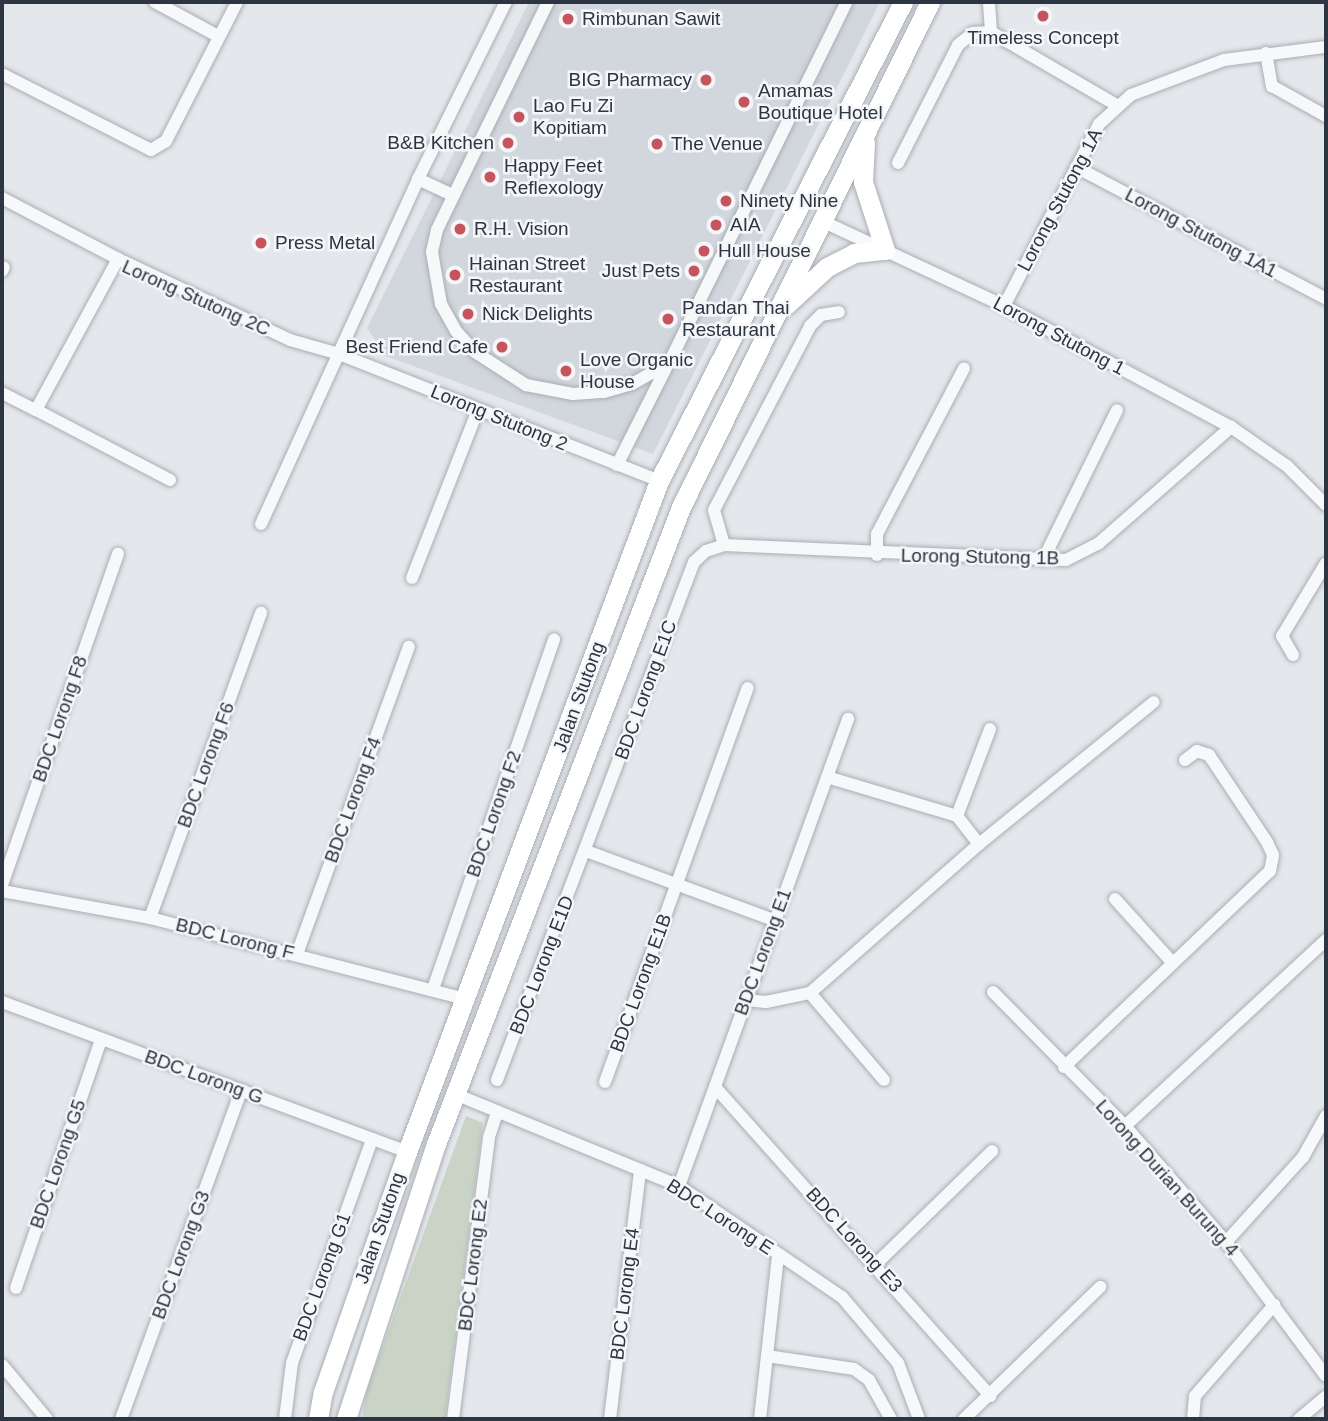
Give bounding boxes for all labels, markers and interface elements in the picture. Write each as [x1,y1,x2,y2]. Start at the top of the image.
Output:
place label: Rimbunan Sawit [582,8,720,30]
marker: Timeless Concept [1035,8,1051,24]
marker: Rimbunan Sawit [560,11,576,27]
place label: Timeless Concept [967,27,1119,49]
place label: BIG Pharmacy [568,69,692,91]
marker: BIG Pharmacy [698,72,714,88]
place label: Amamas Boutique Hotel [758,80,883,124]
marker: Amamas Boutique Hotel [736,94,752,110]
place label: Lao Fu Zi Kopitiam [533,95,613,139]
marker: Lao Fu Zi Kopitiam [511,109,527,125]
street label: Lorong Stutong 1A [1013,125,1107,275]
place label: B&B Kitchen [387,132,494,154]
place label: The Venue [671,133,763,155]
marker: B&B Kitchen [500,135,516,151]
marker: The Venue [649,136,665,152]
place label: Happy Feet Reflexology [504,155,603,199]
marker: Happy Feet Reflexology [482,169,498,185]
street label: Lorong Stutong 1A1 [1121,183,1281,283]
place label: Ninety Nine [740,190,838,212]
marker: Ninety Nine [718,193,734,209]
place label: AIA [730,214,761,236]
marker: AIA [708,217,724,233]
place label: R.H. Vision [474,218,569,240]
marker: R.H. Vision [452,221,468,237]
place label: Press Metal [275,232,375,254]
marker: Press Metal [253,235,269,251]
place label: Hull House [718,240,811,262]
marker: Hull House [696,243,712,259]
place label: Hainan Street Restaurant [469,253,585,297]
street label: Lorong Stutong 2C [119,255,273,341]
place label: Just Pets [602,260,680,282]
marker: Just Pets [686,263,702,279]
marker: Hainan Street Restaurant [447,267,463,283]
street label: Lorong Stutong 1 [989,292,1129,380]
place label: Pandan Thai Restaurant [682,297,790,341]
place label: Nick Delights [482,303,593,325]
marker: Nick Delights [460,306,476,322]
marker: Pandan Thai Restaurant [660,311,676,327]
place label: Best Friend Cafe [345,336,488,358]
marker: Best Friend Cafe [494,339,510,355]
place label: Love Organic House [580,349,693,393]
marker: Love Organic House [558,363,574,379]
street label: Lorong Stutong 2 [427,380,571,456]
street label: Lorong Stutong 1B [901,544,1059,570]
street label: BDC Lorong E1C [610,617,682,763]
street label: Jalan Stutong [548,639,610,755]
street label: BDC Lorong F8 [28,653,92,785]
street label: BDC Lorong F6 [173,699,239,831]
street label: BDC Lorong F4 [320,734,386,866]
street label: BDC Lorong F2 [462,748,526,880]
street label: BDC Lorong E1 [730,886,796,1018]
street label: BDC Lorong E1D [505,892,579,1038]
street label: BDC Lorong E1B [605,911,677,1055]
street label: BDC Lorong F [173,913,297,965]
street label: BDC Lorong G [142,1045,266,1109]
street label: Lorong Durian Burung 4 [1091,1095,1243,1261]
street label: BDC Lorong G5 [25,1096,91,1232]
street label: Jalan Stutong [350,1169,410,1287]
street label: BDC Lorong E [662,1174,778,1260]
street label: BDC Lorong E3 [801,1183,907,1297]
street label: BDC Lorong G3 [147,1188,215,1322]
street label: BDC Lorong E2 [454,1198,492,1332]
street label: BDC Lorong G1 [288,1210,356,1344]
street label: BDC Lorong E4 [606,1227,644,1361]

